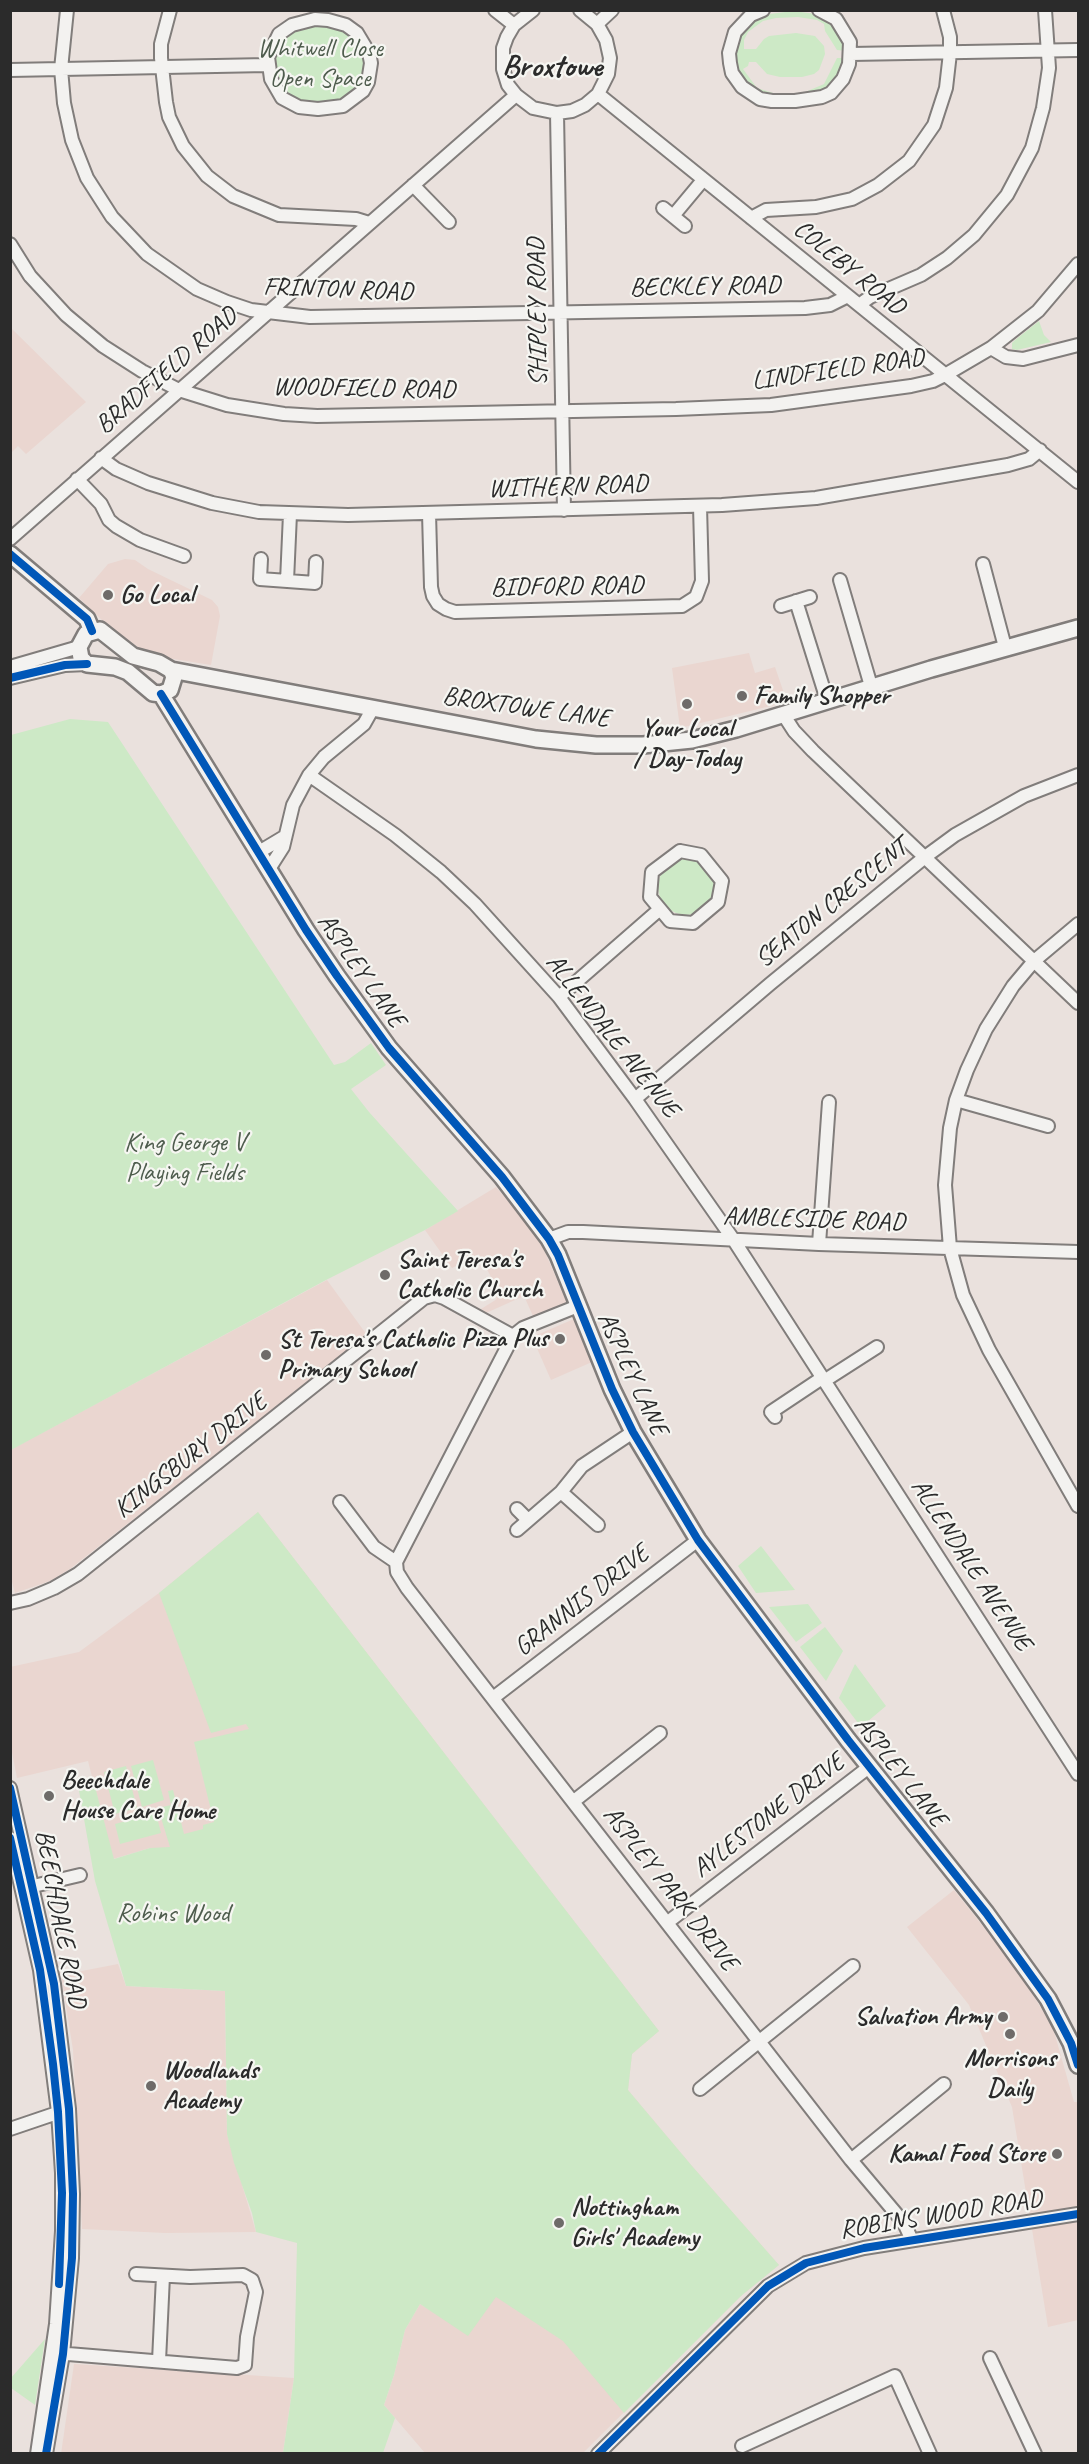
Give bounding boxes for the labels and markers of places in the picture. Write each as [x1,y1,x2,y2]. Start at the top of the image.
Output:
place label: Go Local [120,579,194,611]
marker: Go Local [101,588,115,602]
place label: Family Shopper [754,680,889,712]
marker: Family Shopper [735,689,749,703]
marker: Your Local / Day-Today [680,697,694,711]
place label: Your Local / Day-Today [633,713,741,774]
place label: Saint Teresa's Catholic Church [397,1244,542,1306]
marker: Saint Teresa's Catholic Church [378,1268,392,1282]
place label: Pizza Plus [461,1323,548,1355]
place label: St Teresa's Catholic Primary School [278,1324,454,1386]
marker: Pizza Plus [553,1332,567,1346]
marker: St Teresa's Catholic Primary School [259,1348,273,1362]
place label: Beechdale House Care Home [61,1765,215,1826]
marker: Beechdale House Care Home [42,1789,56,1803]
place label: Salvation Army [854,2001,991,2033]
marker: Salvation Army [996,2010,1010,2024]
marker: Morrisons Daily [1003,2027,1017,2041]
place label: Morrisons Daily [964,2043,1056,2104]
place label: Woodlands Academy [163,2055,258,2116]
marker: Woodlands Academy [144,2079,158,2093]
place label: Kamal Food Store [888,2138,1045,2170]
marker: Kamal Food Store [1050,2147,1064,2161]
place label: Nottingham Girls' Academy [571,2192,699,2254]
marker: Nottingham Girls' Academy [552,2216,566,2230]

